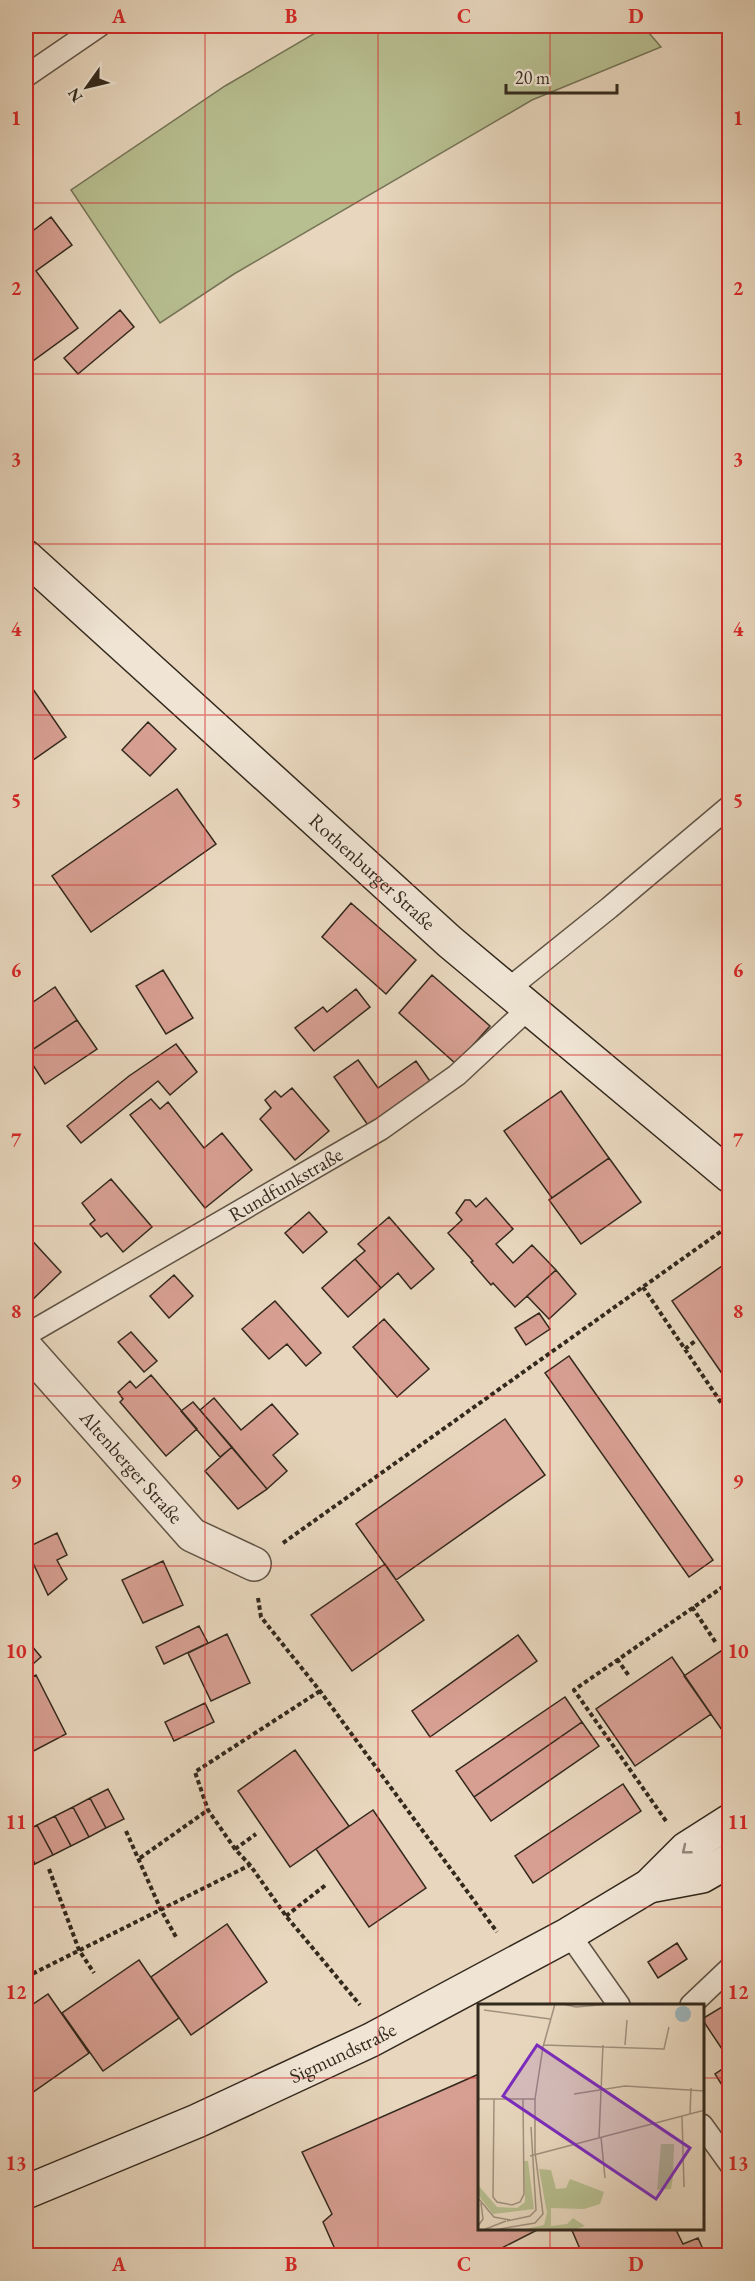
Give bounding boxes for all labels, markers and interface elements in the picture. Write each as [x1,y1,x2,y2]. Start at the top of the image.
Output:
text: A [111,3,127,29]
text: B [285,3,297,29]
text: C [457,3,471,29]
text: D [628,3,644,29]
north arrow [57,57,117,117]
scale bar [506,57,617,95]
text: 20 m [515,66,550,89]
text: N [63,84,87,106]
text: 1 [11,105,21,131]
text: 1 [733,105,743,131]
text: 2 [11,275,22,301]
text: 2 [733,275,744,301]
text: 3 [11,446,21,472]
text: 3 [733,446,743,472]
text: 4 [11,616,22,642]
text: 4 [733,616,744,642]
text: 5 [11,787,21,813]
text: 5 [733,787,743,813]
street label: Rothenburger Straße [304,808,441,936]
text: 6 [11,957,22,983]
text: 6 [733,957,744,983]
text: 7 [11,1127,22,1153]
text: 7 [733,1127,744,1153]
street label: Rundfunkstraße [224,1141,347,1228]
text: 8 [11,1298,21,1324]
text: 8 [733,1298,743,1324]
street label: Altenberger Straße [74,1404,189,1529]
text: 9 [11,1468,22,1494]
text: 9 [733,1468,744,1494]
text: 10 [5,1638,27,1664]
text: 10 [727,1638,749,1664]
text: 11 [5,1809,27,1835]
text: 11 [727,1809,749,1835]
one-way arrow [682,1843,693,1854]
text: 12 [5,1979,27,2005]
text: 12 [727,1979,749,2005]
inset map [478,2004,704,2230]
street label: Sigmundstraße [285,2016,401,2089]
text: 13 [5,2150,27,2176]
text: 13 [727,2150,749,2176]
text: A [111,2251,127,2277]
text: B [285,2251,297,2277]
text: C [457,2251,471,2277]
text: D [628,2251,644,2277]

